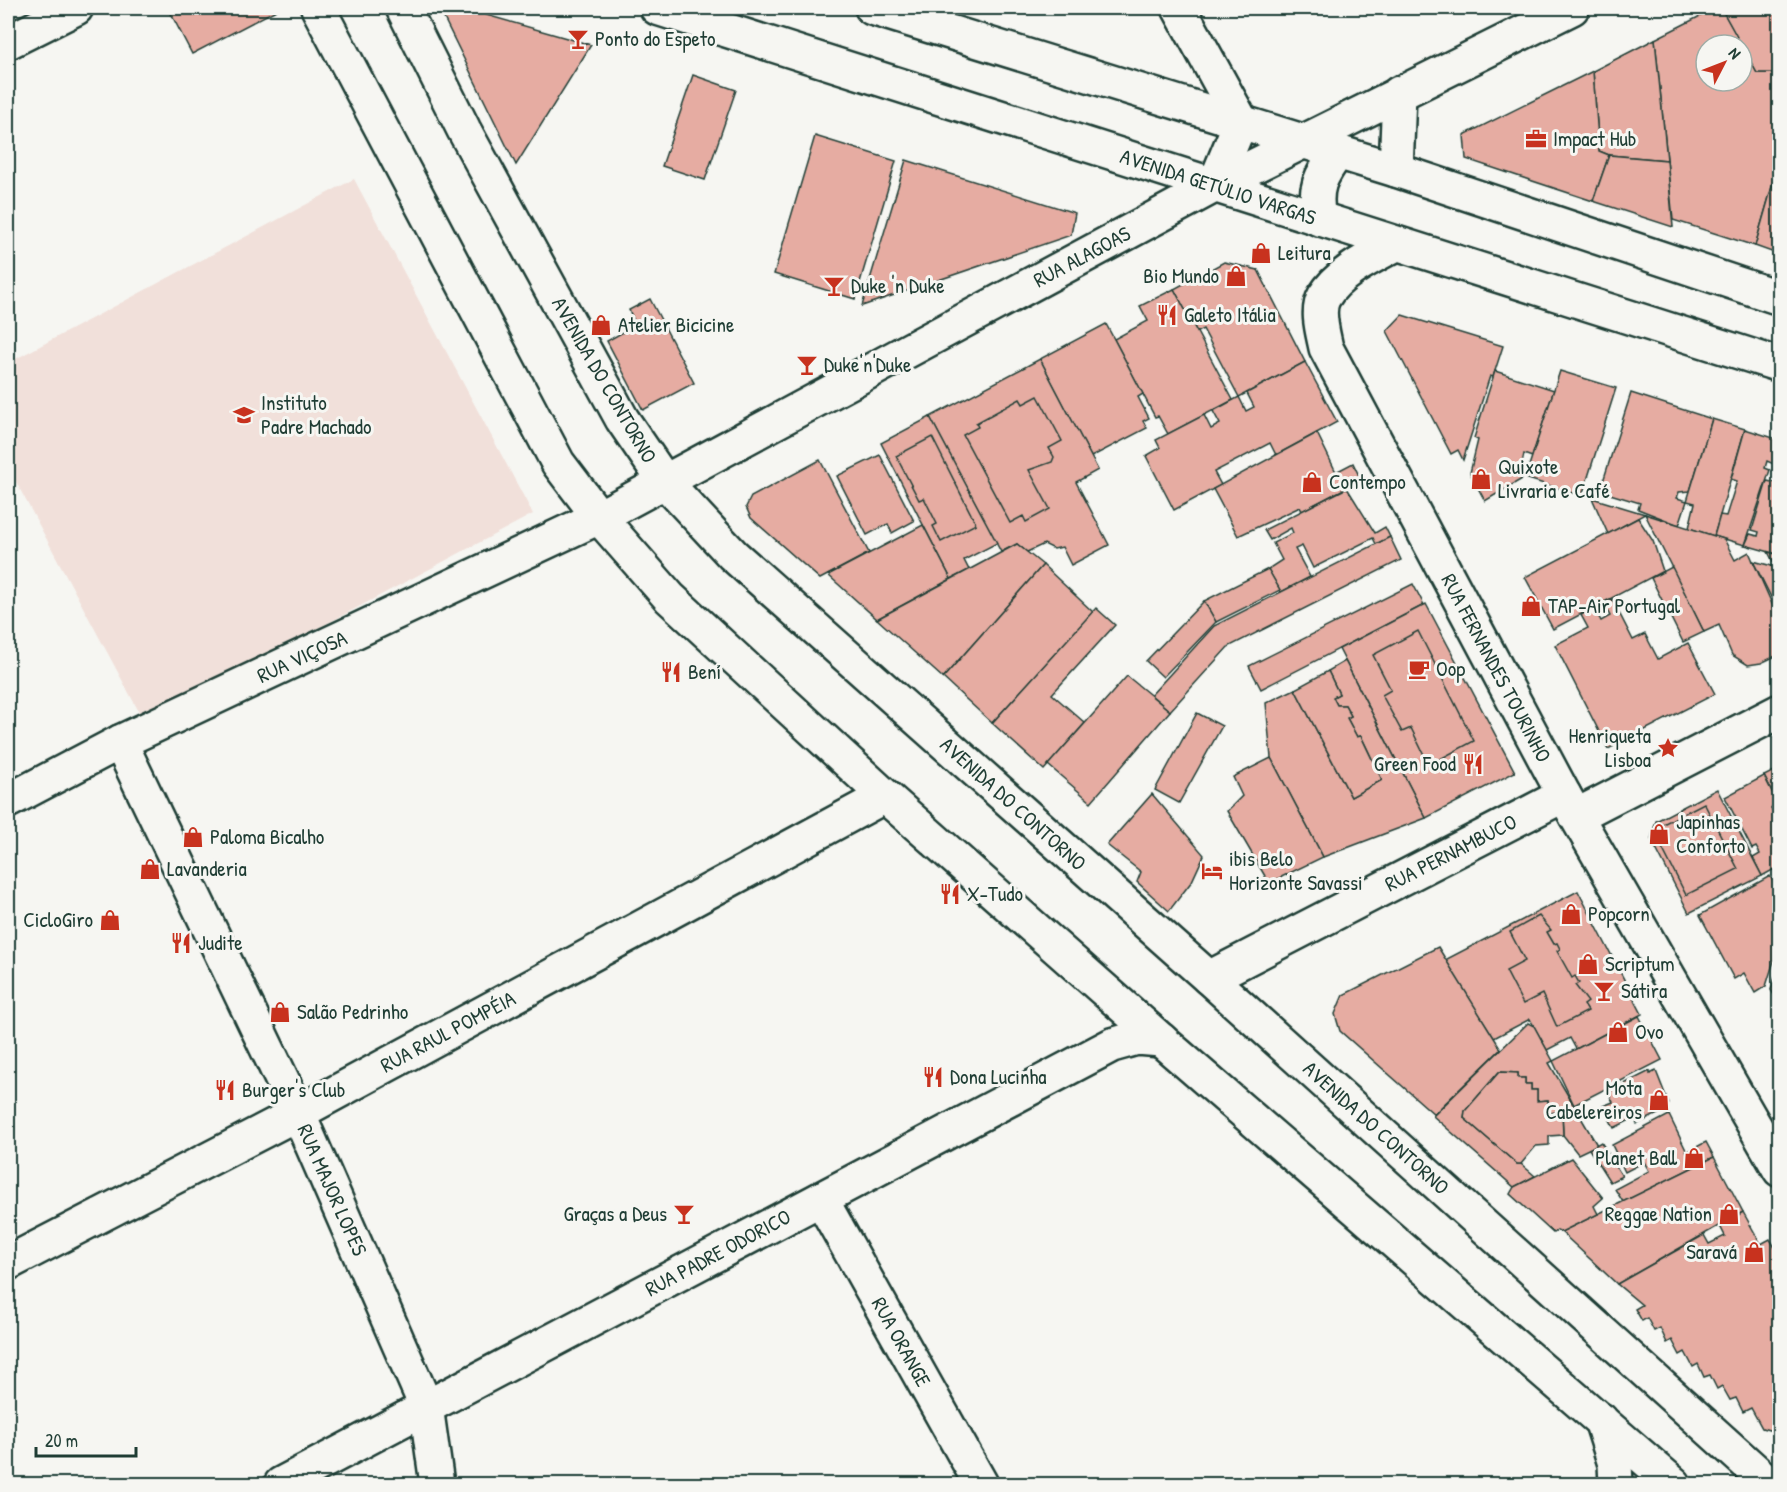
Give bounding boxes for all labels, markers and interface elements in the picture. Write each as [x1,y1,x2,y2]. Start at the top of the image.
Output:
place label: Ponto do Espeto [595,24,715,53]
bar icon: Ponto do Espeto [566,27,590,51]
north arrow [1694,33,1754,93]
text: N [1724,42,1746,64]
place label: Impact Hub [1553,124,1637,153]
office icon: Impact Hub [1524,127,1548,151]
street label: AVENIDA GETÚLIO VARGAS [1117,141,1320,232]
street label: RUA ALAGOAS [1028,219,1136,294]
place label: Leitura [1278,238,1331,267]
shop icon: Leitura [1249,241,1273,265]
place label: Bio Mundo [1143,261,1219,290]
shop icon: Bio Mundo [1224,264,1248,288]
place label: Duke 'n Duke [851,271,945,300]
bar icon: Duke 'n Duke [822,274,846,298]
street label: AVENIDA DO CONTORNO [545,291,664,468]
place label: Galeto Itália [1184,300,1276,329]
restaurant icon: Galeto Itália [1155,303,1179,327]
place label: Atelier Bicicine [618,310,734,339]
shop icon: Atelier Bicicine [589,313,613,337]
place label: Duke'n'Duke [824,350,911,379]
bar icon: Duke'n'Duke [795,353,819,377]
place label: Instituto Padre Machado [261,388,371,441]
school or university icon: Instituto Padre Machado [232,403,256,427]
place label: Quixote Livraria e Café [1498,452,1610,505]
place label: Contempo [1329,467,1406,496]
shop icon: Quixote Livraria e Café [1469,467,1493,491]
shop icon: Contempo [1300,470,1324,494]
street label: RUA FERNANDES TOURINHO [1434,569,1558,767]
place label: TAP-Air Portugal [1548,591,1680,620]
shop icon: TAP-Air Portugal [1519,594,1543,618]
street label: RUA VIÇOSA [252,623,351,690]
place label: Oop [1436,654,1465,683]
place label: Bení [688,657,721,686]
cafe icon: Oop [1407,657,1431,681]
restaurant icon: Bení [659,660,683,684]
place label: Henriqueta Lisboa [1569,721,1651,774]
street label: AVENIDA DO CONTORNO [934,730,1093,877]
place icon: Henriqueta Lisboa [1656,736,1680,760]
place label: Green Food [1374,749,1456,778]
restaurant icon: Green Food [1461,752,1485,776]
street label: RUA PERNAMBUCO [1380,807,1522,898]
place label: Japinhas Conforto [1676,807,1745,860]
place label: Paloma Bicalho [210,822,324,851]
shop icon: Japinhas Conforto [1647,822,1671,846]
shop icon: Paloma Bicalho [181,825,205,849]
place label: ibis Belo Horizonte Savassi [1229,844,1363,897]
place label: Lavanderia [167,854,247,883]
shop icon: Lavanderia [138,857,162,881]
hotel icon: ibis Belo Horizonte Savassi [1200,859,1224,883]
place label: X-Tudo [967,879,1023,908]
restaurant icon: X-Tudo [938,882,962,906]
place label: Popcorn [1588,899,1650,928]
shop icon: Popcorn [1559,902,1583,926]
place label: CicloGiro [23,905,93,934]
shop icon: CicloGiro [98,908,122,932]
place label: Judite [198,928,243,957]
restaurant icon: Judite [169,931,193,955]
place label: Scriptum [1605,949,1674,978]
shop icon: Scriptum [1576,952,1600,976]
place label: Sátira [1621,976,1667,1005]
bar icon: Sátira [1592,979,1616,1003]
street label: RUA RAUL POMPÉIA [375,984,520,1079]
place label: Salão Pedrinho [297,997,408,1026]
shop icon: Salão Pedrinho [268,1000,292,1024]
place label: Ovo [1635,1017,1664,1046]
shop icon: Ovo [1606,1020,1630,1044]
street label: AVENIDA DO CONTORNO [1297,1054,1456,1201]
place label: Dona Lucinha [950,1062,1047,1091]
restaurant icon: Dona Lucinha [921,1065,945,1089]
place label: Mota Cabelereiros [1546,1073,1642,1126]
place label: Burger's Club [242,1075,345,1104]
restaurant icon: Burger's Club [213,1078,237,1102]
shop icon: Mota Cabelereiros [1647,1088,1671,1112]
street label: RUA MAJOR LOPES [290,1119,375,1261]
place label: Planet Ball [1595,1143,1678,1172]
shop icon: Planet Ball [1682,1146,1706,1170]
place label: Graças a Deus [563,1199,667,1228]
place label: Reggae Nation [1605,1199,1712,1228]
street label: RUA PADRE ODORICO [640,1202,796,1303]
bar icon: Graças a Deus [672,1202,696,1226]
shop icon: Reggae Nation [1717,1202,1741,1226]
place label: Saravá [1686,1237,1737,1266]
shop icon: Saravá [1742,1240,1766,1264]
street label: RUA ORANGE [865,1292,938,1392]
scale bar [36,1420,136,1458]
text: 20 m [45,1428,78,1453]

